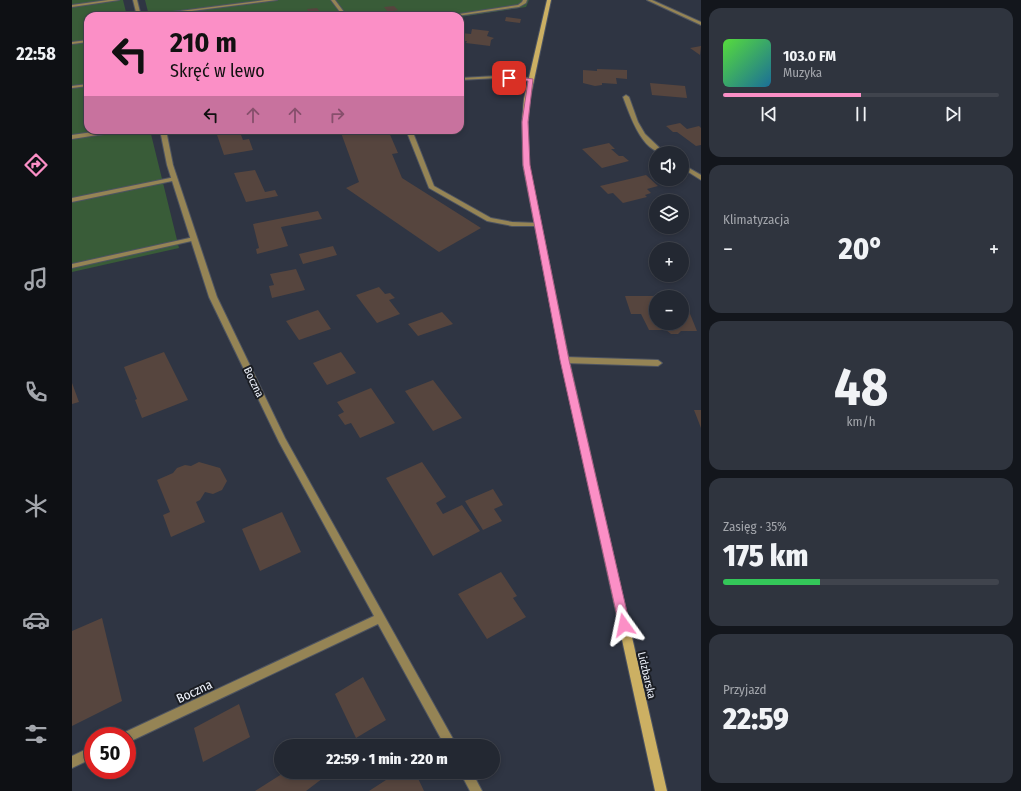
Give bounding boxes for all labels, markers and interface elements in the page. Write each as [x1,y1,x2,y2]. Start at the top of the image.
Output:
text: 210 m [170,26,237,59]
icon: left [104,28,156,80]
text: 22:58 [16,43,56,65]
text: 103.0 FM [783,47,836,65]
text: Skręć w lewo [170,60,265,82]
pin [492,61,526,95]
text: Muzyka [783,65,822,80]
icon: arrive [498,67,520,89]
icon: previous [758,103,780,125]
icon: pause [850,103,872,125]
icon: next [942,103,964,125]
icon: left [200,104,222,126]
icon: ahead [242,104,264,126]
icon: ahead [284,104,306,126]
icon: right [326,104,348,126]
map controls [649,146,689,330]
button: sound [649,146,689,186]
icon: directions [22,151,50,179]
button: layers [649,194,689,234]
text: Klimatyzacja [723,212,790,227]
text: 20° [839,231,883,267]
text: − [723,236,733,263]
text: + [989,236,999,263]
button: + [649,242,689,282]
icon: music [22,265,50,293]
button: − [649,290,689,330]
text: 48 [834,356,888,419]
street label: Boczna [241,365,266,399]
icon: phone [22,378,50,406]
text: km/h [847,414,876,429]
icon: climate [22,492,50,520]
text: Zasięg · 35% [723,519,787,534]
text: 175 km [723,538,808,574]
position arrow [603,604,645,646]
icon: car [22,606,50,634]
street label: Lidzbarska [635,650,658,700]
street label: Boczna [174,677,215,706]
text: Przyjazd [723,682,767,697]
text: 22:59 [723,701,789,737]
icon: filters [22,720,50,748]
speed limit sign: 50 [84,727,136,779]
text: 22:59 · 1 min · 220 m [326,750,448,768]

